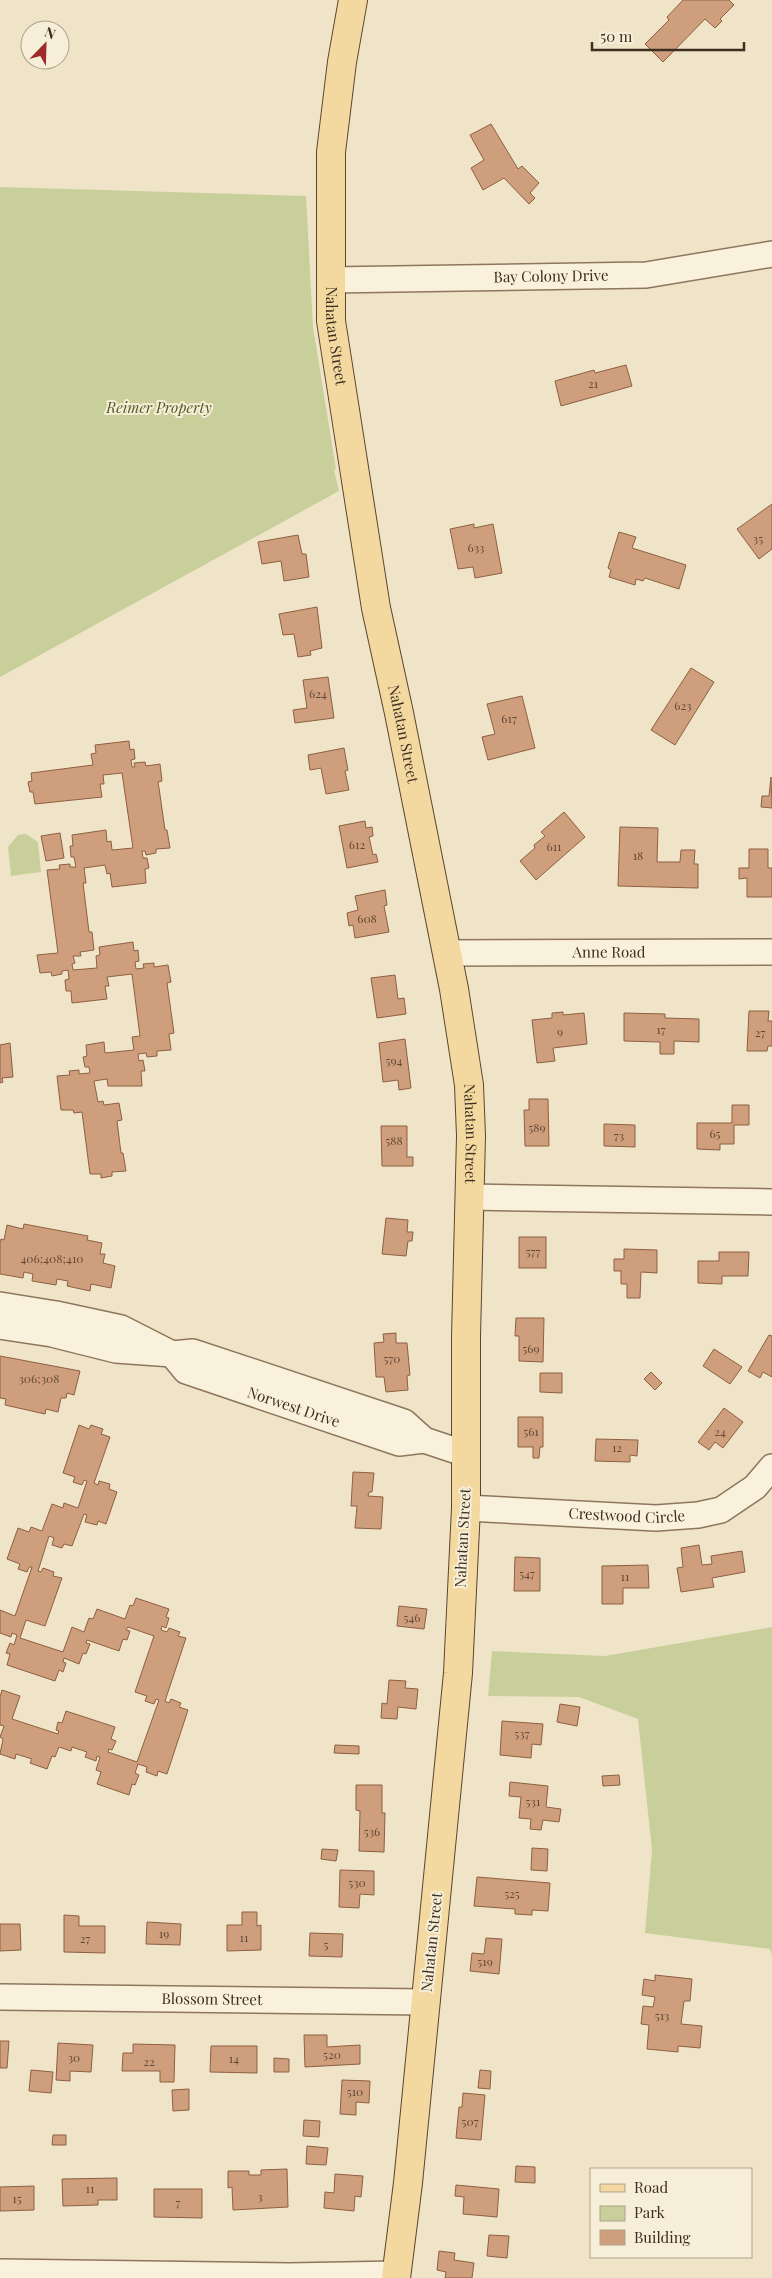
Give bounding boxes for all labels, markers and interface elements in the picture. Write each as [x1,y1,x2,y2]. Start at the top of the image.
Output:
north arrow [20,20,70,70]
scale bar [592,20,744,52]
text: N [42,22,59,43]
text: 50 m [600,26,633,46]
street label: Bay Colony Drive [493,265,609,286]
street label: Nahatan Street [322,286,352,388]
house number: 21 [588,375,599,391]
park label: Reimer Property [105,397,212,417]
house number: 35 [753,530,763,546]
house number: 633 [467,539,485,555]
street label: Nahatan Street [384,683,424,785]
house number: 624 [309,685,327,701]
house number: 623 [674,697,692,713]
house number: 617 [501,710,517,726]
house number: 612 [349,836,365,852]
house number: 611 [546,838,562,854]
house number: 18 [633,847,643,863]
house number: 608 [357,910,377,926]
street label: Anne Road [572,941,646,962]
house number: 17 [656,1021,666,1037]
house number: 9 [557,1023,563,1039]
house number: 27 [755,1024,765,1040]
house number: 594 [385,1052,403,1068]
street label: Nahatan Street [460,1083,482,1185]
house number: 589 [528,1119,546,1135]
house number: 65 [709,1125,721,1141]
house number: 73 [614,1127,624,1143]
house number: 588 [385,1132,403,1148]
house number: 577 [526,1243,540,1259]
house number: 406;408;410 [20,1250,84,1266]
house number: 569 [522,1340,540,1356]
house number: 570 [383,1350,401,1366]
house number: 306;308 [18,1370,60,1386]
street label: Norwest Drive [245,1381,343,1431]
house number: 561 [523,1423,539,1439]
house number: 24 [714,1423,726,1439]
house number: 12 [612,1439,622,1455]
street label: Nahatan Street [449,1487,475,1588]
street label: Crestwood Circle [568,1502,686,1527]
house number: 547 [519,1565,535,1581]
house number: 11 [621,1568,630,1584]
house number: 546 [403,1609,421,1625]
house number: 537 [514,1725,530,1741]
house number: 531 [526,1793,541,1809]
house number: 536 [364,1823,380,1839]
house number: 530 [348,1874,366,1890]
house number: 525 [504,1885,520,1901]
street label: Nahatan Street [416,1891,446,1993]
house number: 19 [159,1925,169,1941]
house number: 11 [240,1929,249,1945]
house number: 27 [80,1930,90,1946]
house number: 5 [324,1936,329,1952]
house number: 519 [477,1953,493,1969]
street label: Blossom Street [162,1988,263,2009]
house number: 513 [655,2007,669,2023]
house number: 520 [323,2046,341,2062]
house number: 30 [68,2049,80,2065]
house number: 14 [229,2050,239,2066]
house number: 22 [143,2053,155,2069]
house number: 510 [347,2083,363,2099]
house number: 507 [461,2113,479,2129]
legend [590,2168,752,2258]
text: Road [634,2177,668,2197]
house number: 11 [86,2180,95,2196]
house number: 3 [257,2188,263,2204]
house number: 15 [12,2190,22,2206]
house number: 7 [176,2194,181,2210]
text: Park [634,2202,666,2222]
text: Building [634,2227,691,2247]

